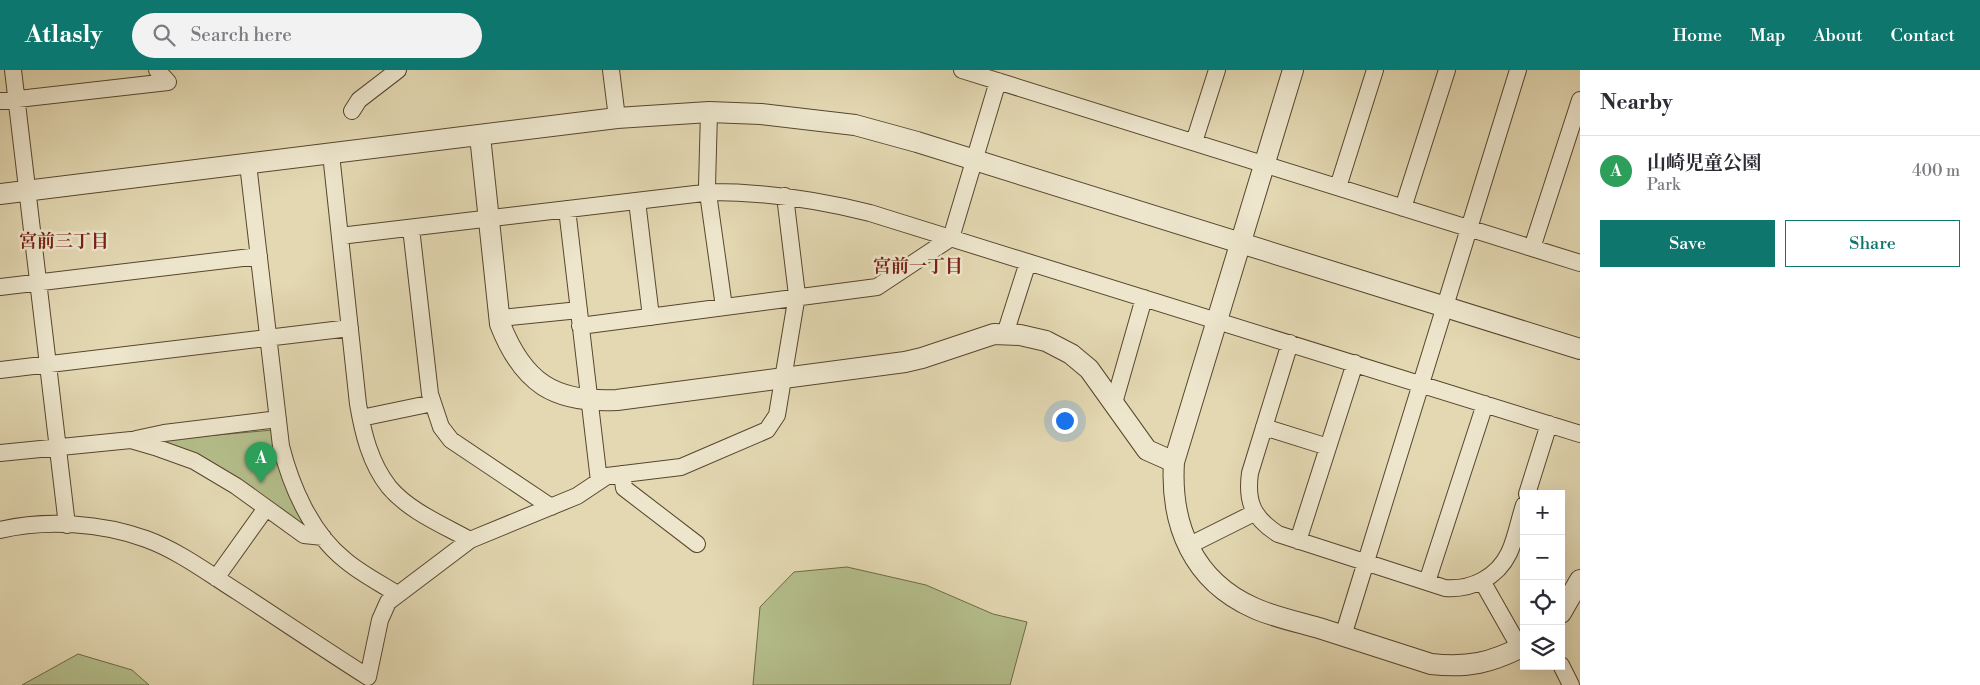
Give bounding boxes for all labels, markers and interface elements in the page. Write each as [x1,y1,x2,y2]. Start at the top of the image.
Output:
search box [132,13,482,58]
text: Atlasly [25,20,102,50]
icon: search [150,21,178,49]
text: Search here [190,23,292,47]
text: Home [1673,24,1722,47]
text: Map [1750,24,1786,47]
text: About [1814,24,1863,47]
text: Contact [1891,24,1955,47]
text: Nearby [1600,90,1673,116]
text: 山崎児童公園 [1647,151,1761,175]
text: A [1610,161,1622,181]
text: 400 m [1912,161,1960,181]
text: Park [1647,175,1680,195]
button: Save [1600,220,1775,267]
button: Share [1785,220,1960,267]
district label: 宮前三丁目 [19,230,109,253]
district label: 宮前一丁目 [873,255,963,278]
your location [1052,408,1078,434]
pin: A [245,442,277,483]
map controls [1520,490,1565,670]
button: + [1520,490,1565,535]
button: − [1520,535,1565,580]
button: locate [1520,580,1565,625]
button: layers [1520,625,1565,670]

